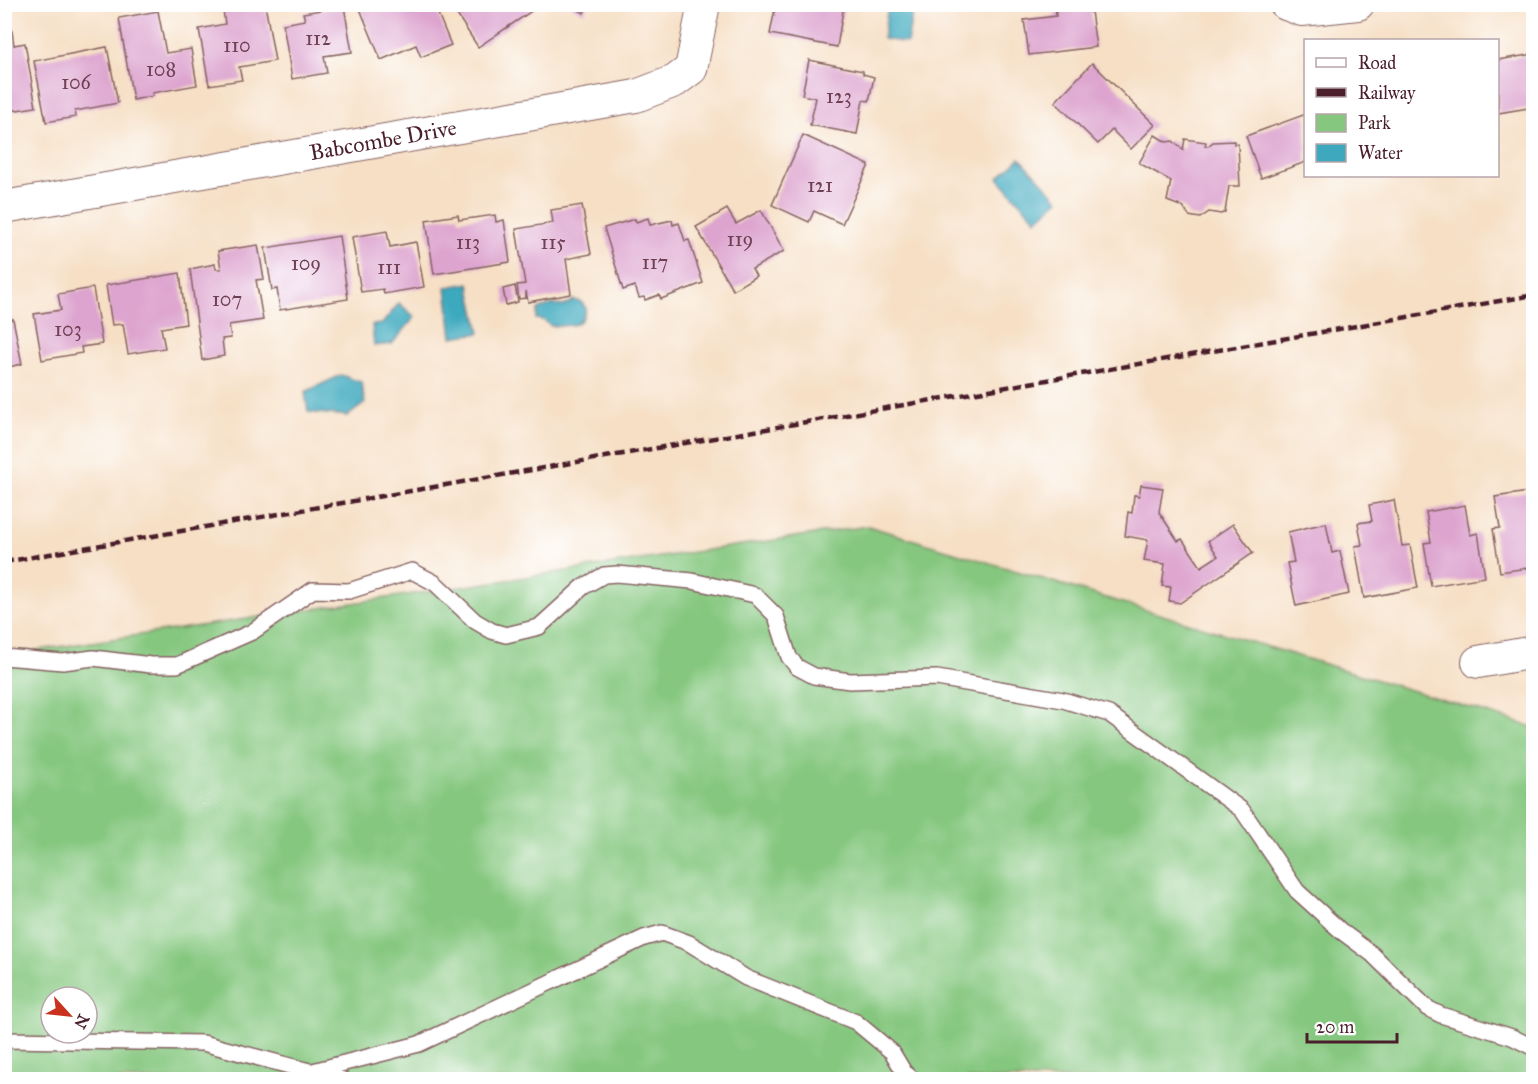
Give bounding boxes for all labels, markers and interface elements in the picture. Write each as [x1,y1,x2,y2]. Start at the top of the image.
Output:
house number: 112 [305,26,331,50]
house number: 110 [223,33,251,57]
legend [1304,39,1499,177]
text: Road [1358,52,1396,74]
house number: 108 [146,57,176,81]
house number: 106 [61,70,92,94]
text: Railway [1358,82,1416,104]
house number: 123 [826,84,852,108]
text: Park [1358,112,1391,134]
street label: Babcombe Drive [307,114,459,166]
text: Water [1358,142,1403,164]
house number: 121 [807,173,833,197]
house number: 119 [727,227,753,251]
house number: 113 [456,230,480,254]
house number: 115 [541,230,565,254]
house number: 117 [642,250,668,274]
house number: 109 [291,251,321,275]
house number: 111 [377,255,401,279]
house number: 107 [212,287,242,311]
house number: 103 [54,317,82,341]
north arrow [39,985,99,1045]
scale bar [1307,1006,1397,1044]
text: N [70,1011,93,1032]
text: 20 m [1316,1016,1354,1038]

